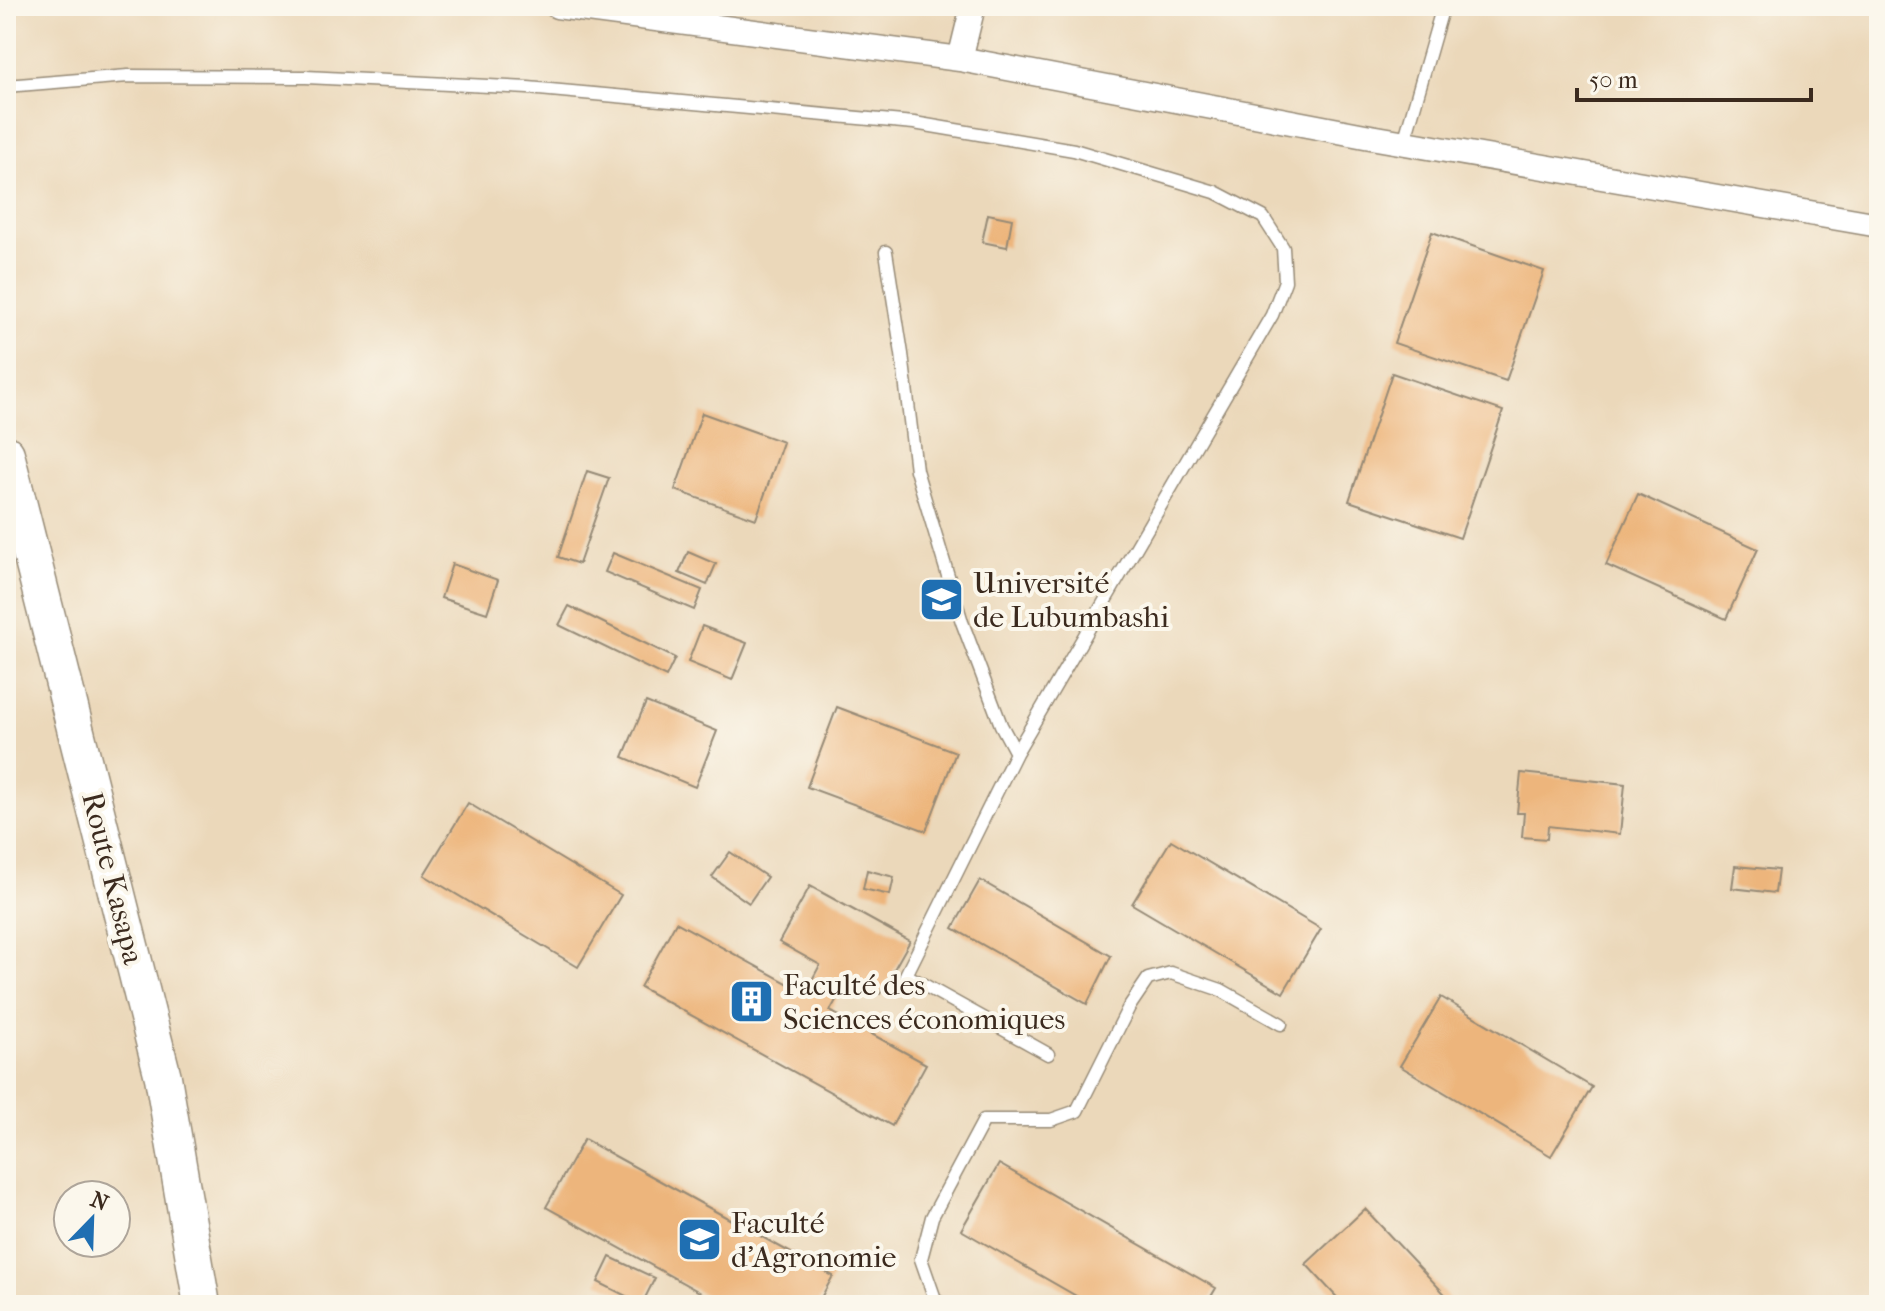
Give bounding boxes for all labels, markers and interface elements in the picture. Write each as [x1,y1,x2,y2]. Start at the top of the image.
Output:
scale bar [1577,52,1811,102]
text: 50 m [1589,66,1638,94]
place label: Université de Lubumbashi [973,566,1169,635]
school or university icon: Université de Lubumbashi [918,576,966,624]
street label: Route Kasapa [74,788,151,969]
place label: Faculté des Sciences économiques [783,968,1065,1037]
building icon: Faculté des Sciences économiques [728,978,776,1026]
north arrow [52,1179,132,1259]
text: N [87,1186,112,1217]
place label: Faculté d'Agronomie [731,1206,897,1275]
school or university icon: Faculté d'Agronomie [676,1216,724,1264]

